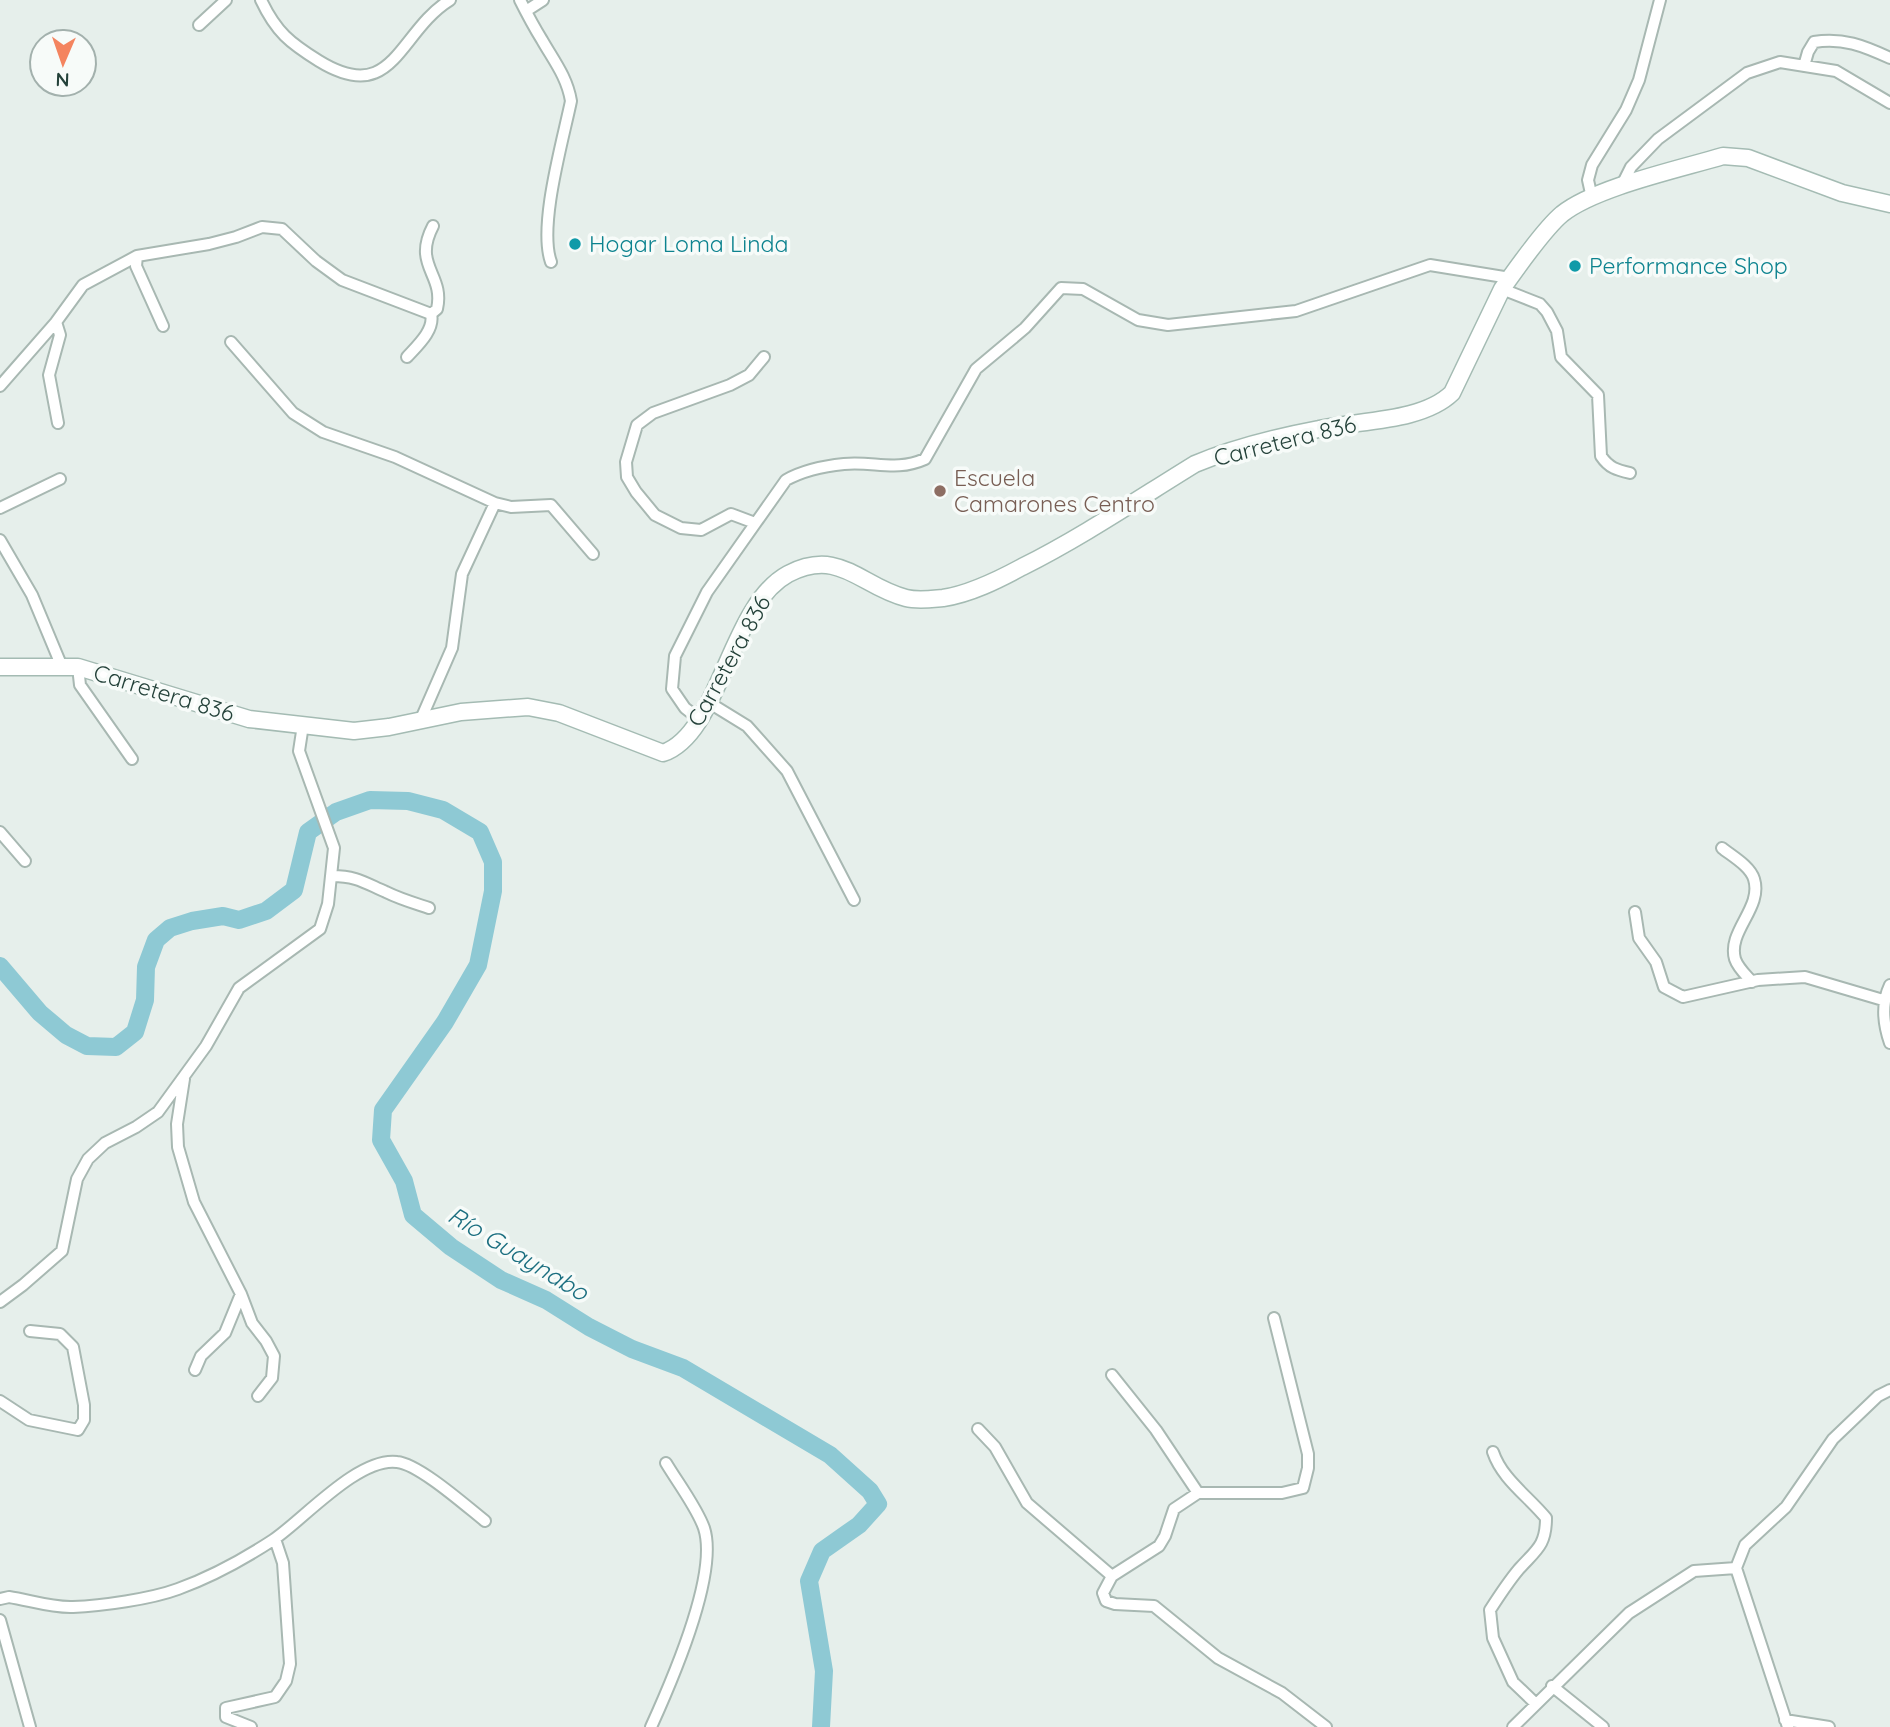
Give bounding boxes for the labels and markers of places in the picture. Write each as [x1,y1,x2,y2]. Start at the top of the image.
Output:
place label: Hogar Loma Linda [589,229,788,258]
marker: Hogar Loma Linda [567,236,583,252]
place label: Performance Shop [1589,251,1788,280]
marker: Performance Shop [1567,258,1583,274]
place label: Escuela Camarones Centro [954,463,1155,518]
marker: Escuela Camarones Centro [932,483,948,499]

